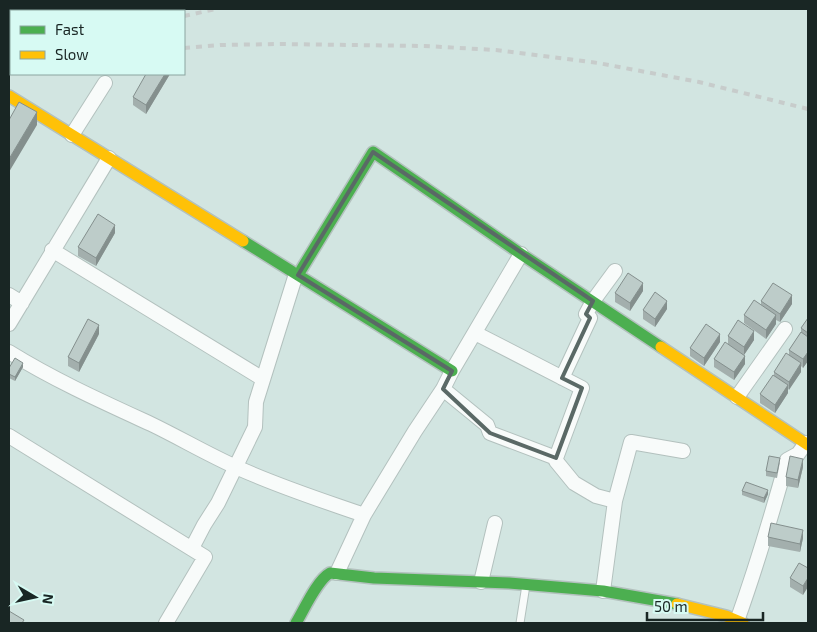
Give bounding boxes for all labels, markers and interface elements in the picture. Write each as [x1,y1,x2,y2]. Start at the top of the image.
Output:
legend [10,10,185,75]
text: Fast [55,20,85,38]
text: Slow [55,45,89,63]
north arrow [10,572,60,622]
scale bar [647,590,763,622]
text: N [39,593,58,605]
text: 50 m [654,597,688,615]

